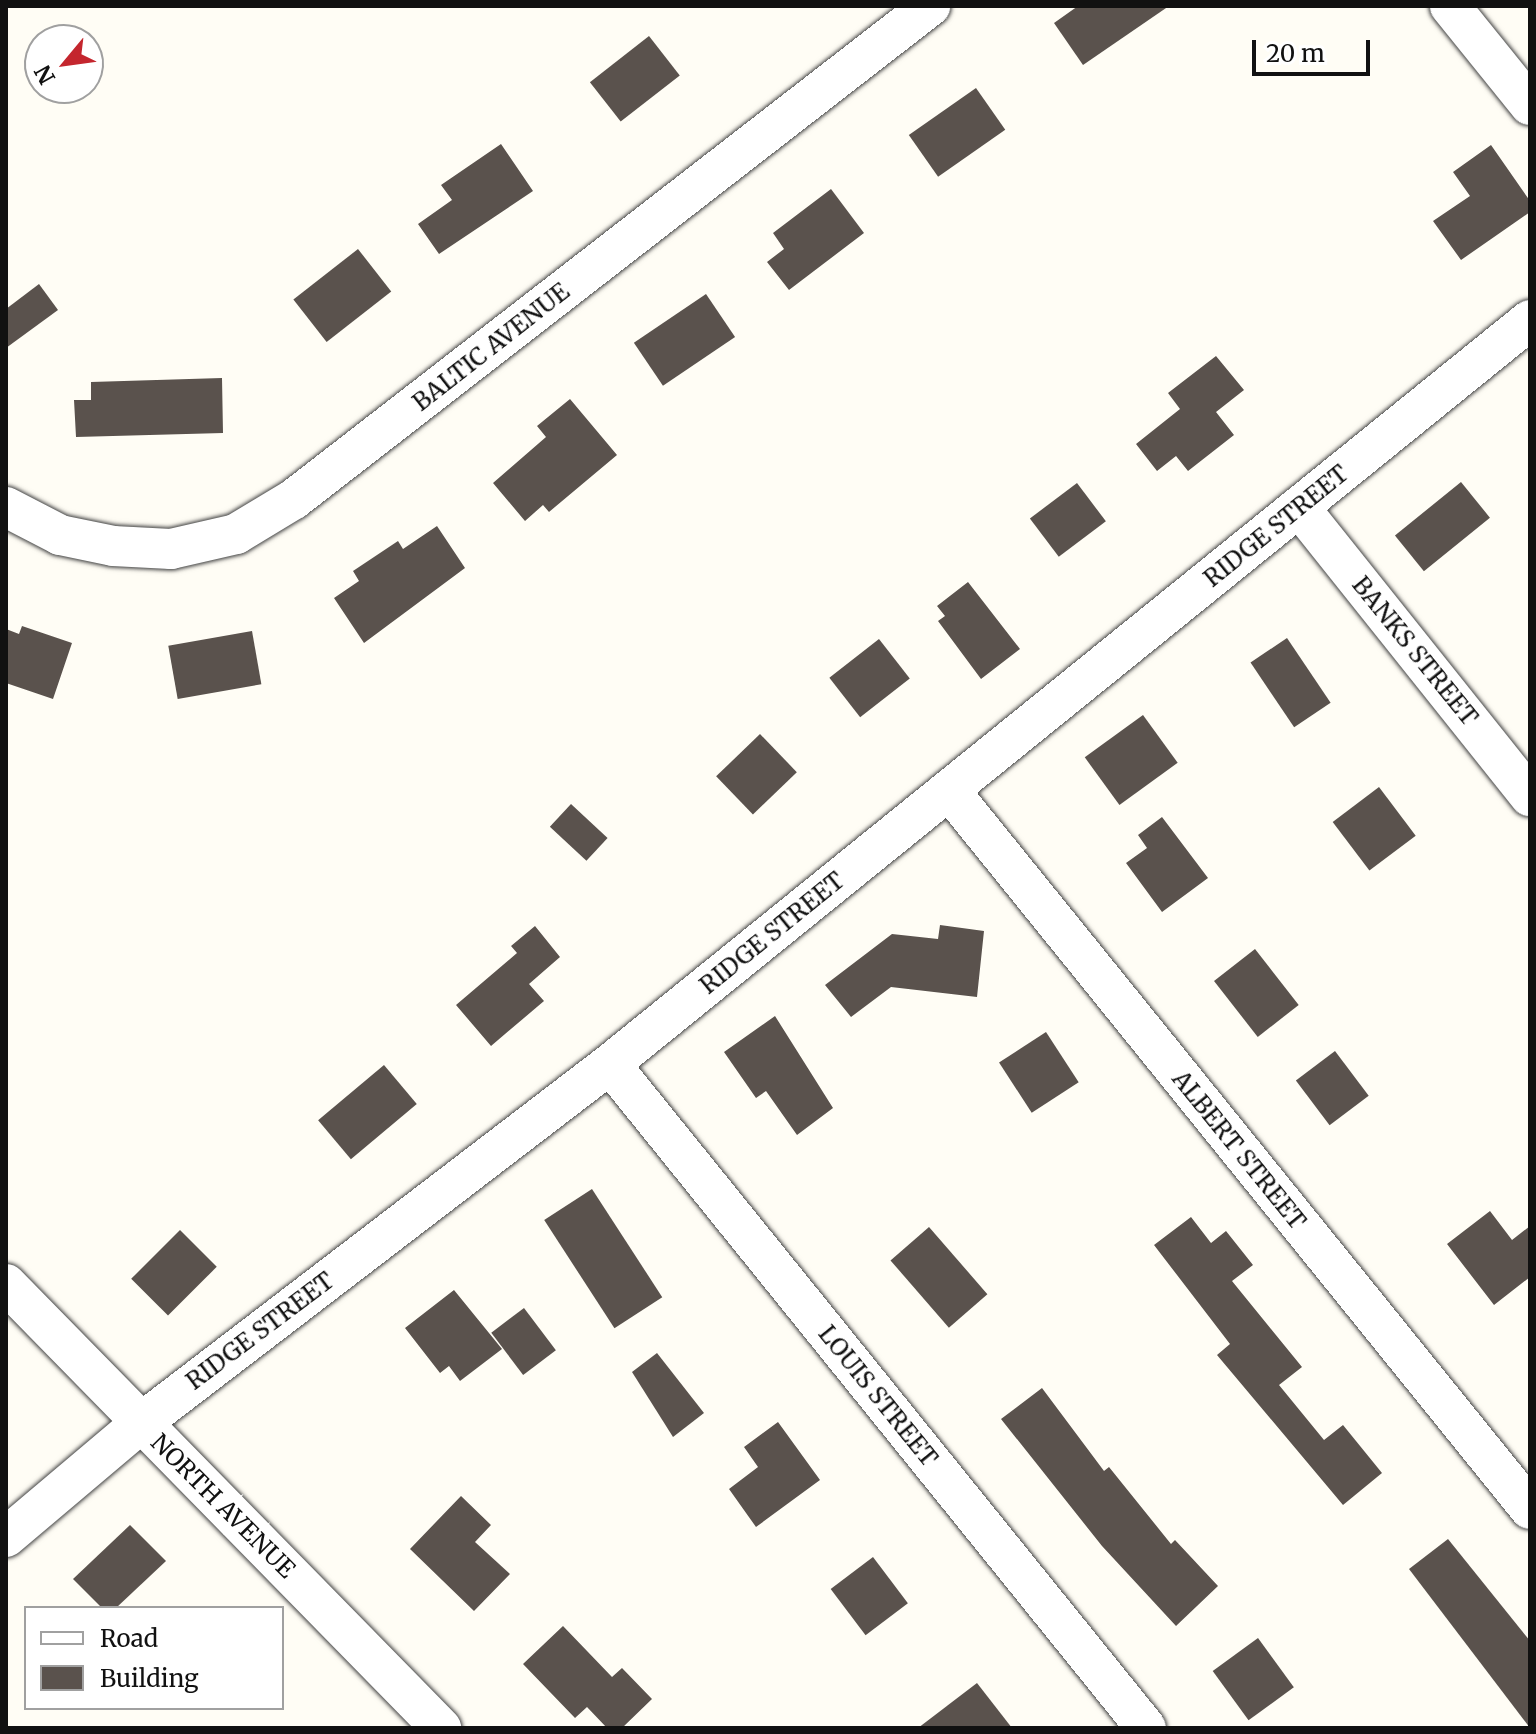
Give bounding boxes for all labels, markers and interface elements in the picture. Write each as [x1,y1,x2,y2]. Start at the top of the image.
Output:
north arrow [24,24,104,104]
scale bar [1256,24,1374,74]
text: 20 m [1266,38,1325,69]
text: N [28,60,61,89]
street label: BALTIC AVENUE [407,277,575,417]
street label: RIDGE STREET [1198,459,1354,593]
street label: BANKS STREET [1346,571,1484,731]
street label: RIDGE STREET [694,866,850,1000]
street label: ALBERT STREET [1166,1065,1312,1235]
street label: RIDGE STREET [181,1266,339,1396]
street label: LOUIS STREET [812,1320,944,1472]
street label: NORTH AVENUE [145,1428,301,1584]
legend [24,1606,284,1710]
text: Road [100,1623,158,1654]
text: Building [100,1663,199,1694]

